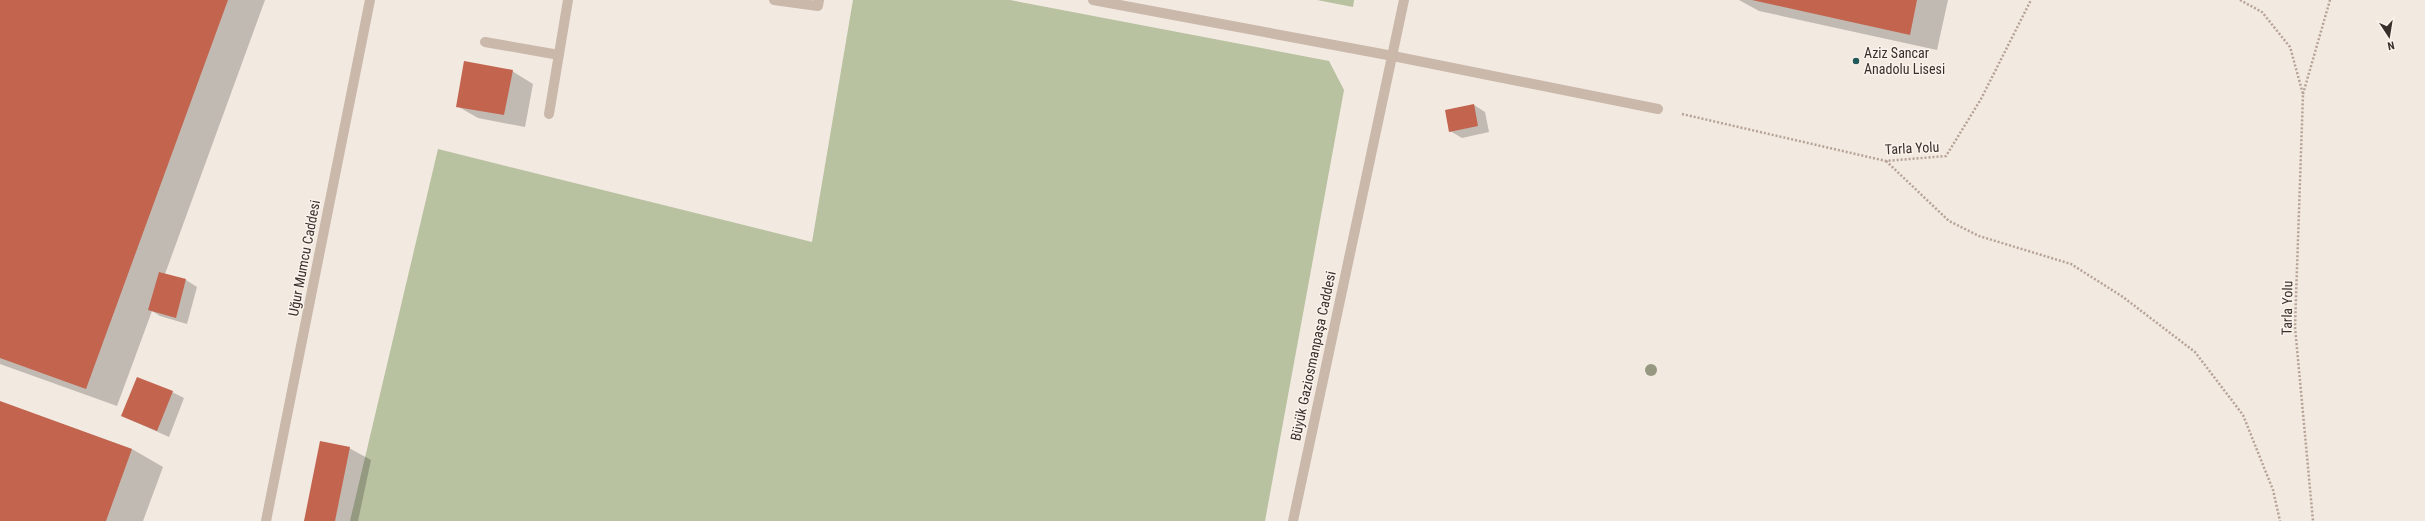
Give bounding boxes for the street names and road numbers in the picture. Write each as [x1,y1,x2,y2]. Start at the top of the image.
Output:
street label: Tarla Yolu [1884,139,1940,157]
street label: Uğur Mumcu Caddesi [285,199,323,317]
street label: Büyük Gaziosmanpaşa Caddesi [1287,270,1339,442]
street label: Tarla Yolu [2279,281,2295,335]

